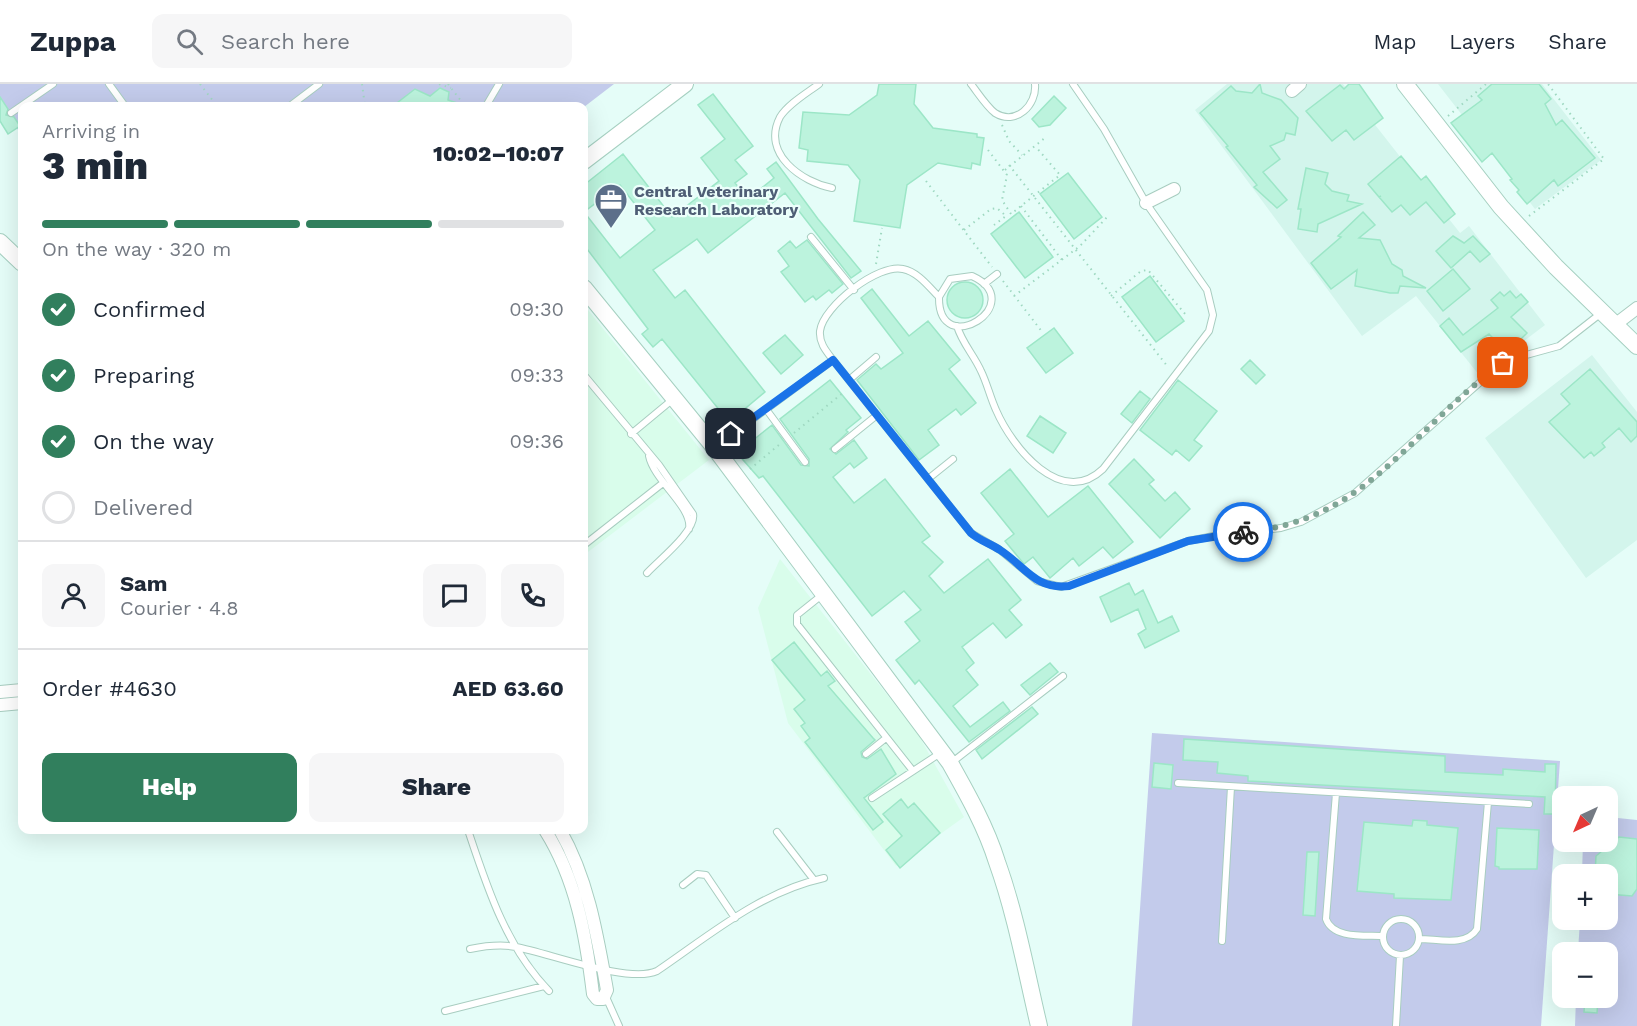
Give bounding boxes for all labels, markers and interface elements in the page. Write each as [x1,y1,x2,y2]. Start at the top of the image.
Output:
search box [152,14,572,68]
text: Zuppa [30,25,116,58]
icon: search [173,25,206,58]
text: Search here [221,29,350,54]
text: Map [1373,29,1416,54]
text: Layers [1449,29,1515,54]
text: Share [1548,29,1607,54]
text: Arriving in [42,119,140,143]
text: 10:02–10:07 [433,141,564,166]
text: 3 min [42,143,148,188]
office icon: Central Veterinary Research Laboratory [593,182,629,229]
place label: Central Veterinary Research Laboratory [634,182,799,219]
text: On the way · 320 m [42,237,231,261]
icon: check [42,293,75,326]
text: Confirmed [93,297,206,322]
text: 09:30 [509,297,564,321]
pin [1477,337,1528,388]
icon: bag [1486,346,1519,379]
icon: check [42,359,75,392]
text: Preparing [93,363,194,388]
text: 09:33 [510,363,564,387]
pin [705,408,756,459]
icon: home [714,417,747,450]
icon: check [42,425,75,458]
text: On the way [93,429,214,454]
text: 09:36 [509,429,564,453]
text: Delivered [93,495,193,520]
courier [1213,502,1273,562]
icon: bike [1227,516,1260,549]
button: person [42,564,105,627]
button: chat [423,564,486,627]
button: phone [501,564,564,627]
text: Sam [120,571,168,596]
text: Courier · 4.8 [120,596,239,620]
text: Order #4630 [42,676,177,701]
text: AED 63.60 [453,676,564,701]
button: Help [42,753,297,822]
button: Share [309,753,564,822]
north arrow [1552,786,1618,852]
map controls [1552,786,1618,1008]
button: + [1552,864,1618,930]
button: − [1552,942,1618,1008]

